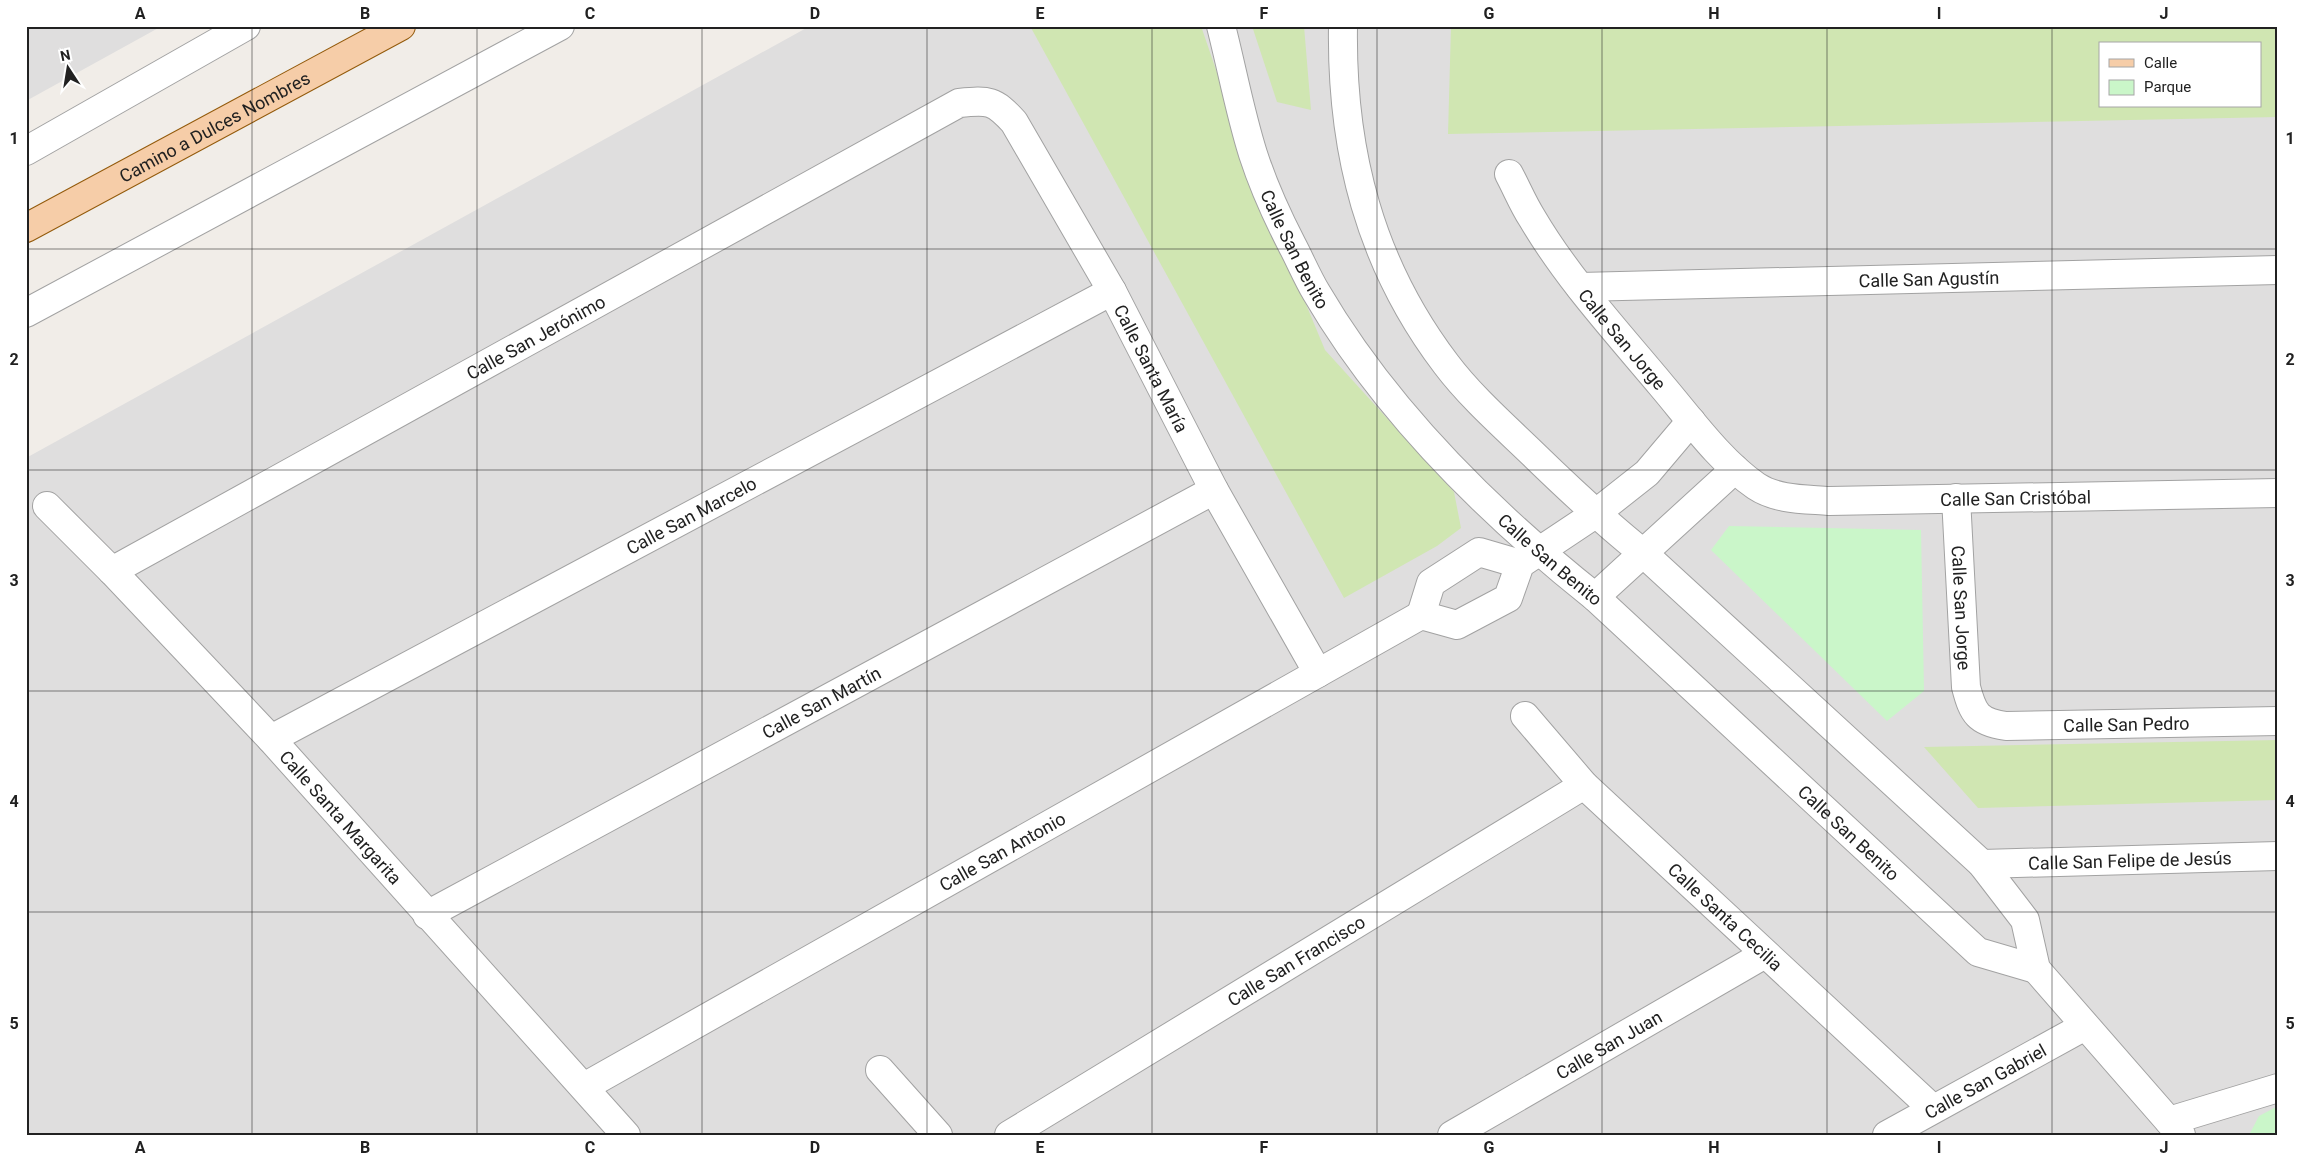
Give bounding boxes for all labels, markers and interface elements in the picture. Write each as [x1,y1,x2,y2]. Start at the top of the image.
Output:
text: A [135,4,146,23]
text: B [360,4,370,23]
text: C [585,4,595,23]
text: D [810,4,820,23]
text: E [1036,4,1045,23]
text: F [1260,4,1269,23]
text: G [1484,4,1495,23]
text: H [1708,4,1720,23]
text: I [1937,4,1941,23]
text: J [2160,4,2168,23]
north arrow [42,42,92,92]
legend [2099,42,2262,108]
text: N [59,46,72,64]
text: Calle [2144,54,2177,72]
street label: Camino a Dulces Nombres [116,67,313,186]
text: Parque [2144,78,2191,96]
text: 1 [9,129,19,148]
text: 1 [2285,129,2295,148]
street label: Calle San Benito [1257,186,1334,312]
street label: Calle San Agustín [1858,266,1999,291]
street label: Calle San Jorge [1574,284,1671,394]
street label: Calle San Jerónimo [463,290,609,384]
street label: Calle Santa María [1110,301,1193,436]
text: 2 [9,350,19,369]
text: 2 [2285,350,2295,369]
street label: Calle San Marcelo [622,472,760,558]
street label: Calle San Cristóbal [1940,486,2091,510]
street label: Calle San Benito [1494,509,1607,609]
street label: Calle San Jorge [1948,545,1976,671]
text: 3 [9,571,19,590]
text: 3 [2285,571,2295,590]
street label: Calle San Martín [758,662,884,743]
street label: Calle San Pedro [2063,712,2190,735]
street label: Calle Santa Margarita [276,746,406,888]
street label: Calle San Benito [1794,781,1904,885]
text: 4 [9,792,19,811]
text: 4 [2285,792,2295,811]
street label: Calle San Antonio [935,807,1069,895]
street label: Calle San Felipe de Jesús [2028,847,2232,873]
street label: Calle Santa Cecilia [1664,858,1787,975]
street label: Calle San Francisco [1223,910,1369,1010]
street label: Calle San Juan [1552,1006,1665,1083]
text: 5 [9,1014,19,1033]
text: 5 [2285,1014,2295,1033]
street label: Calle San Gabriel [1921,1039,2050,1123]
text: A [135,1138,146,1157]
text: B [360,1138,370,1157]
text: C [585,1138,595,1157]
text: D [810,1138,820,1157]
text: E [1036,1138,1045,1157]
text: F [1260,1138,1269,1157]
text: G [1484,1138,1495,1157]
text: H [1708,1138,1720,1157]
text: I [1937,1138,1941,1157]
text: J [2160,1138,2168,1157]

